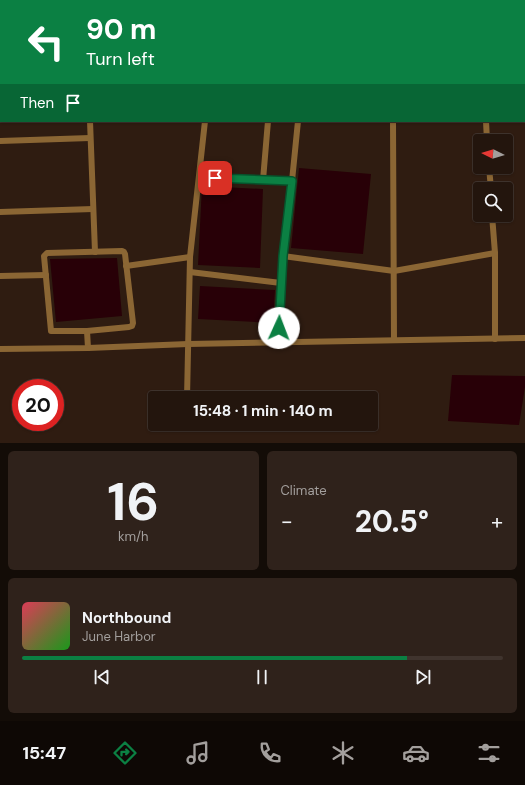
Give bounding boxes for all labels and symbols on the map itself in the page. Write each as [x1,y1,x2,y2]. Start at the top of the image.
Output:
north arrow [473,134,513,174]
pin [198,161,232,195]
position arrow [258,307,300,349]
speed limit sign: 20 [12,379,64,431]

